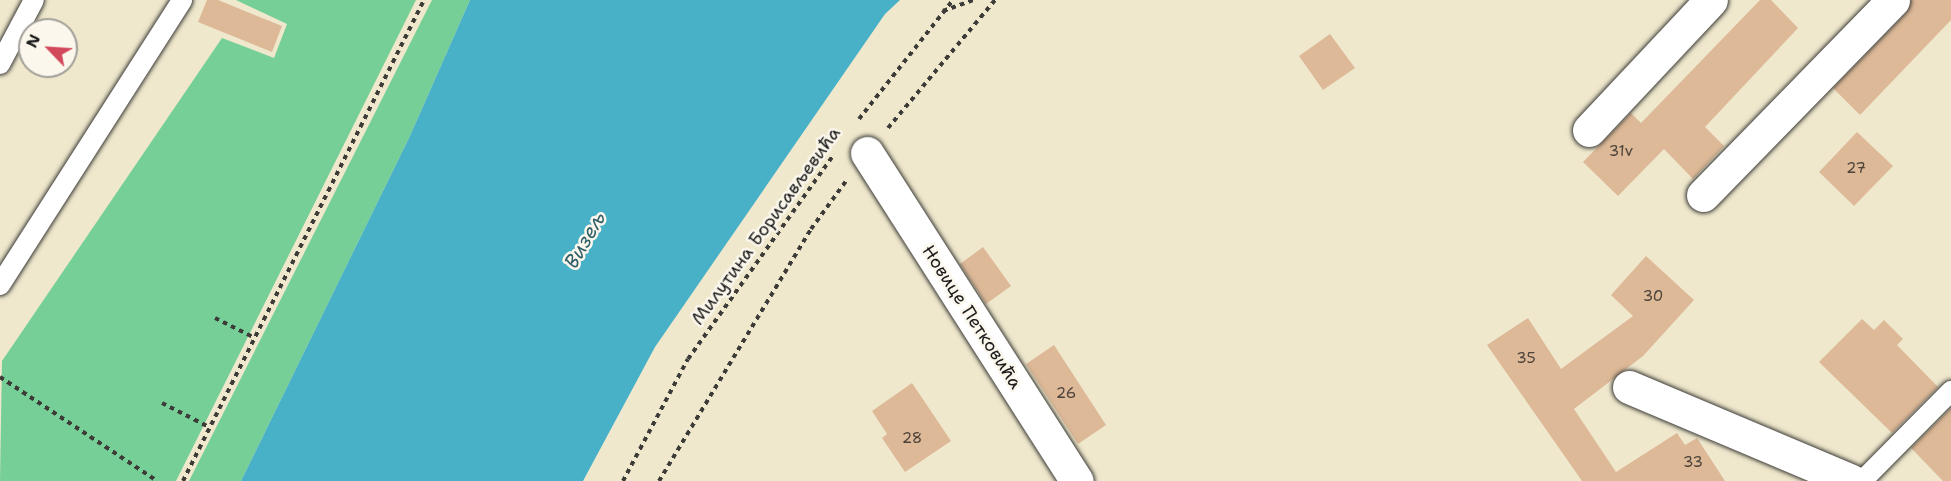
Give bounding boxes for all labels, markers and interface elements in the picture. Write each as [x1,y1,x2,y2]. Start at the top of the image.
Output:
north arrow [18,18,78,78]
text: N [21,31,45,51]
street label: Милутина Борисављевића [687,123,845,329]
house number: 31v [1609,143,1633,161]
house number: 27 [1846,160,1866,178]
water label: Визељ [559,207,611,273]
street label: Новице Петковића [917,241,1027,393]
house number: 30 [1643,288,1663,306]
house number: 35 [1516,350,1536,368]
house number: 26 [1056,385,1076,403]
house number: 28 [902,430,922,448]
house number: 33 [1683,454,1703,472]

